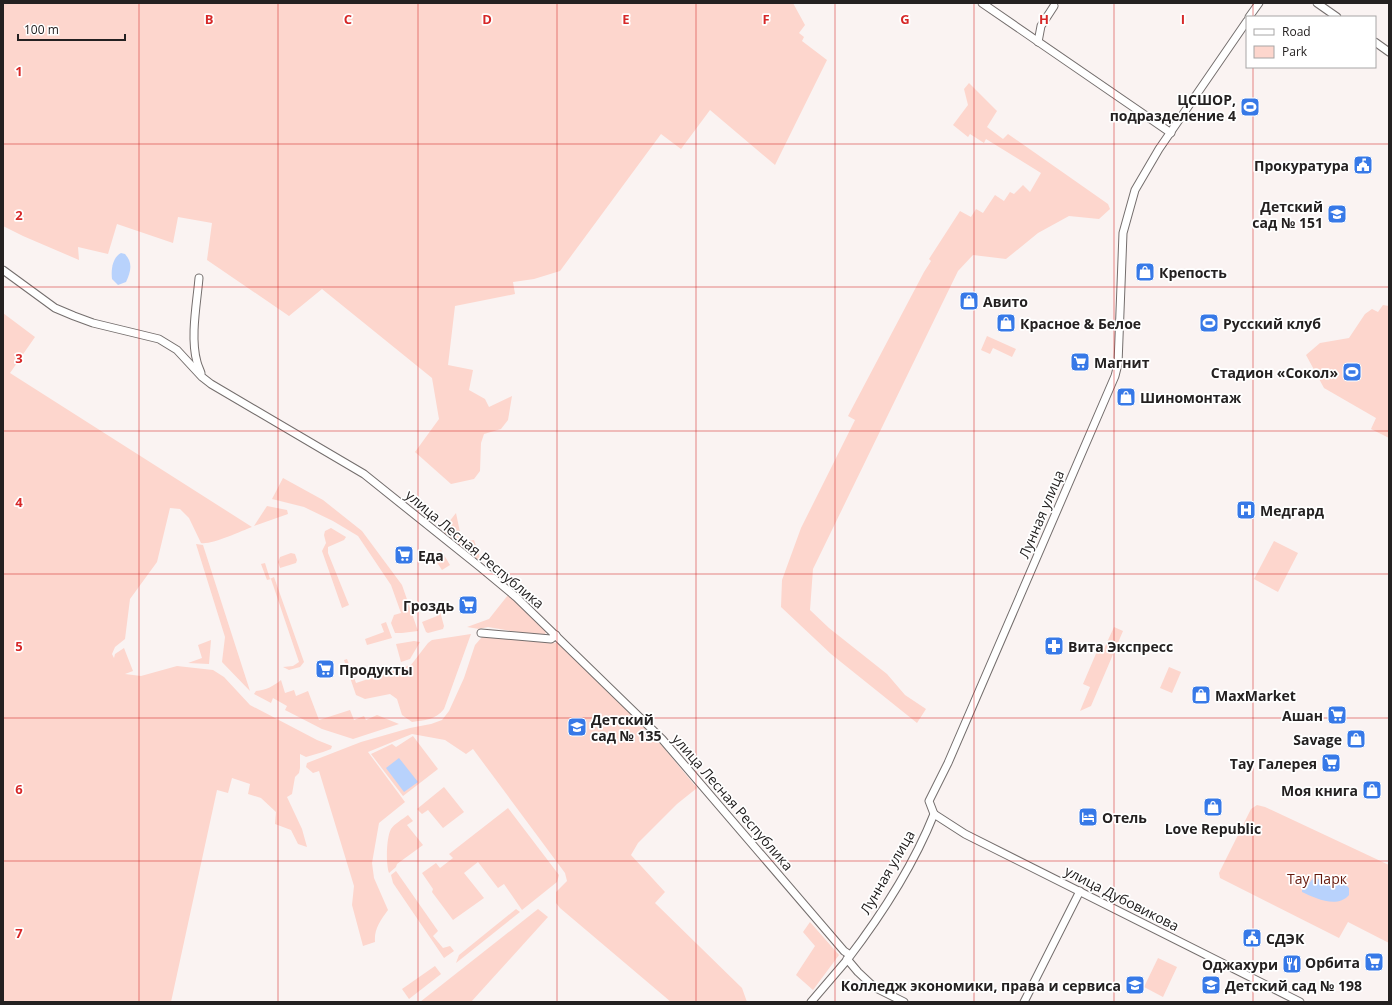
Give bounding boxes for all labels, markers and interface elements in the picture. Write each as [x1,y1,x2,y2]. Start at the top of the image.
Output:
text: B [205,10,214,28]
text: C [344,10,352,28]
text: D [482,10,492,28]
text: E [622,10,630,28]
text: F [762,10,770,28]
text: G [900,10,910,28]
text: H [1039,10,1049,28]
text: I [1181,10,1185,28]
scale bar [18,16,125,42]
legend [1246,16,1376,68]
text: 100 m [24,21,59,38]
text: Road [1282,23,1311,40]
text: Park [1282,43,1308,60]
text: 1 [15,62,23,80]
place label: ЦСШОР, подразделение 4 [1110,90,1236,125]
sports icon: ЦСШОР, подразделение 4 [1239,96,1261,118]
public building icon: Прокуратура [1352,154,1374,176]
place label: Прокуратура [1254,156,1349,175]
place label: Детский сад № 151 [1252,197,1323,232]
school or university icon: Детский сад № 151 [1326,203,1348,225]
text: 2 [15,206,23,224]
shop icon: Крепость [1134,261,1156,283]
place label: Крепость [1159,263,1227,282]
shop icon: Авито [958,290,980,312]
place label: Авито [983,292,1028,311]
shop icon: Красное & Белое [995,312,1017,334]
sports icon: Русский клуб [1198,312,1220,334]
place label: Красное & Белое [1020,314,1141,333]
place label: Русский клуб [1223,314,1321,333]
text: 3 [15,349,23,367]
supermarket icon: Магнит [1069,351,1091,373]
place label: Магнит [1094,353,1150,372]
sports icon: Стадион «Сокол» [1341,361,1363,383]
place label: Стадион «Сокол» [1211,363,1338,382]
shop icon: Шиномонтаж [1115,386,1137,408]
place label: Шиномонтаж [1140,388,1242,407]
street label: Лунная улица [1014,467,1068,561]
street label: улица Лесная Республика [402,485,548,613]
text: 4 [15,493,23,511]
hospital icon: Медгард [1235,499,1257,521]
place label: Медгард [1260,501,1325,520]
supermarket icon: Еда [393,544,415,566]
place label: Еда [418,546,444,565]
supermarket icon: Гроздь [457,594,479,616]
place label: Гроздь [403,596,454,615]
pharmacy icon: Вита Экспресс [1043,635,1065,657]
text: 5 [15,637,23,655]
place label: Вита Экспресс [1068,637,1173,656]
supermarket icon: Продукты [314,658,336,680]
place label: Продукты [339,660,413,679]
shop icon: MaxMarket [1190,684,1212,706]
place label: MaxMarket [1215,686,1296,705]
supermarket icon: Ашан [1326,704,1348,726]
place label: Ашан [1282,706,1323,725]
place label: Детский сад № 135 [591,710,662,745]
school or university icon: Детский сад № 135 [566,716,588,738]
shop icon: Savage [1345,728,1367,750]
street label: улица Лесная Республика [668,730,798,874]
place label: Savage [1293,730,1342,749]
supermarket icon: Тау Галерея [1320,752,1342,774]
place label: Тау Галерея [1230,754,1317,773]
shop icon: Моя книга [1361,779,1383,801]
text: 6 [15,780,23,798]
place label: Моя книга [1281,781,1358,800]
shop icon: Love Republic [1202,796,1224,818]
hotel icon: Отель [1077,806,1099,828]
place label: Отель [1102,808,1147,827]
place label: Love Republic [1165,819,1261,838]
street label: Лунная улица [855,826,919,918]
street label: улица Дубовикова [1062,861,1182,935]
park label: Тау Парк [1287,869,1348,888]
text: 7 [15,924,23,942]
public building icon: СДЭК [1241,927,1263,949]
place label: СДЭК [1266,929,1305,948]
supermarket icon: Орбита [1363,951,1385,973]
restaurant icon: Оджахури [1281,953,1303,975]
place label: Орбита [1305,953,1360,972]
place label: Оджахури [1202,955,1278,974]
school or university icon: Колледж экономики, права и сервиса [1124,974,1146,996]
school or university icon: Детский сад № 198 [1200,974,1222,996]
place label: Колледж экономики, права и сервиса [841,976,1121,995]
place label: Детский сад № 198 [1225,976,1362,995]

